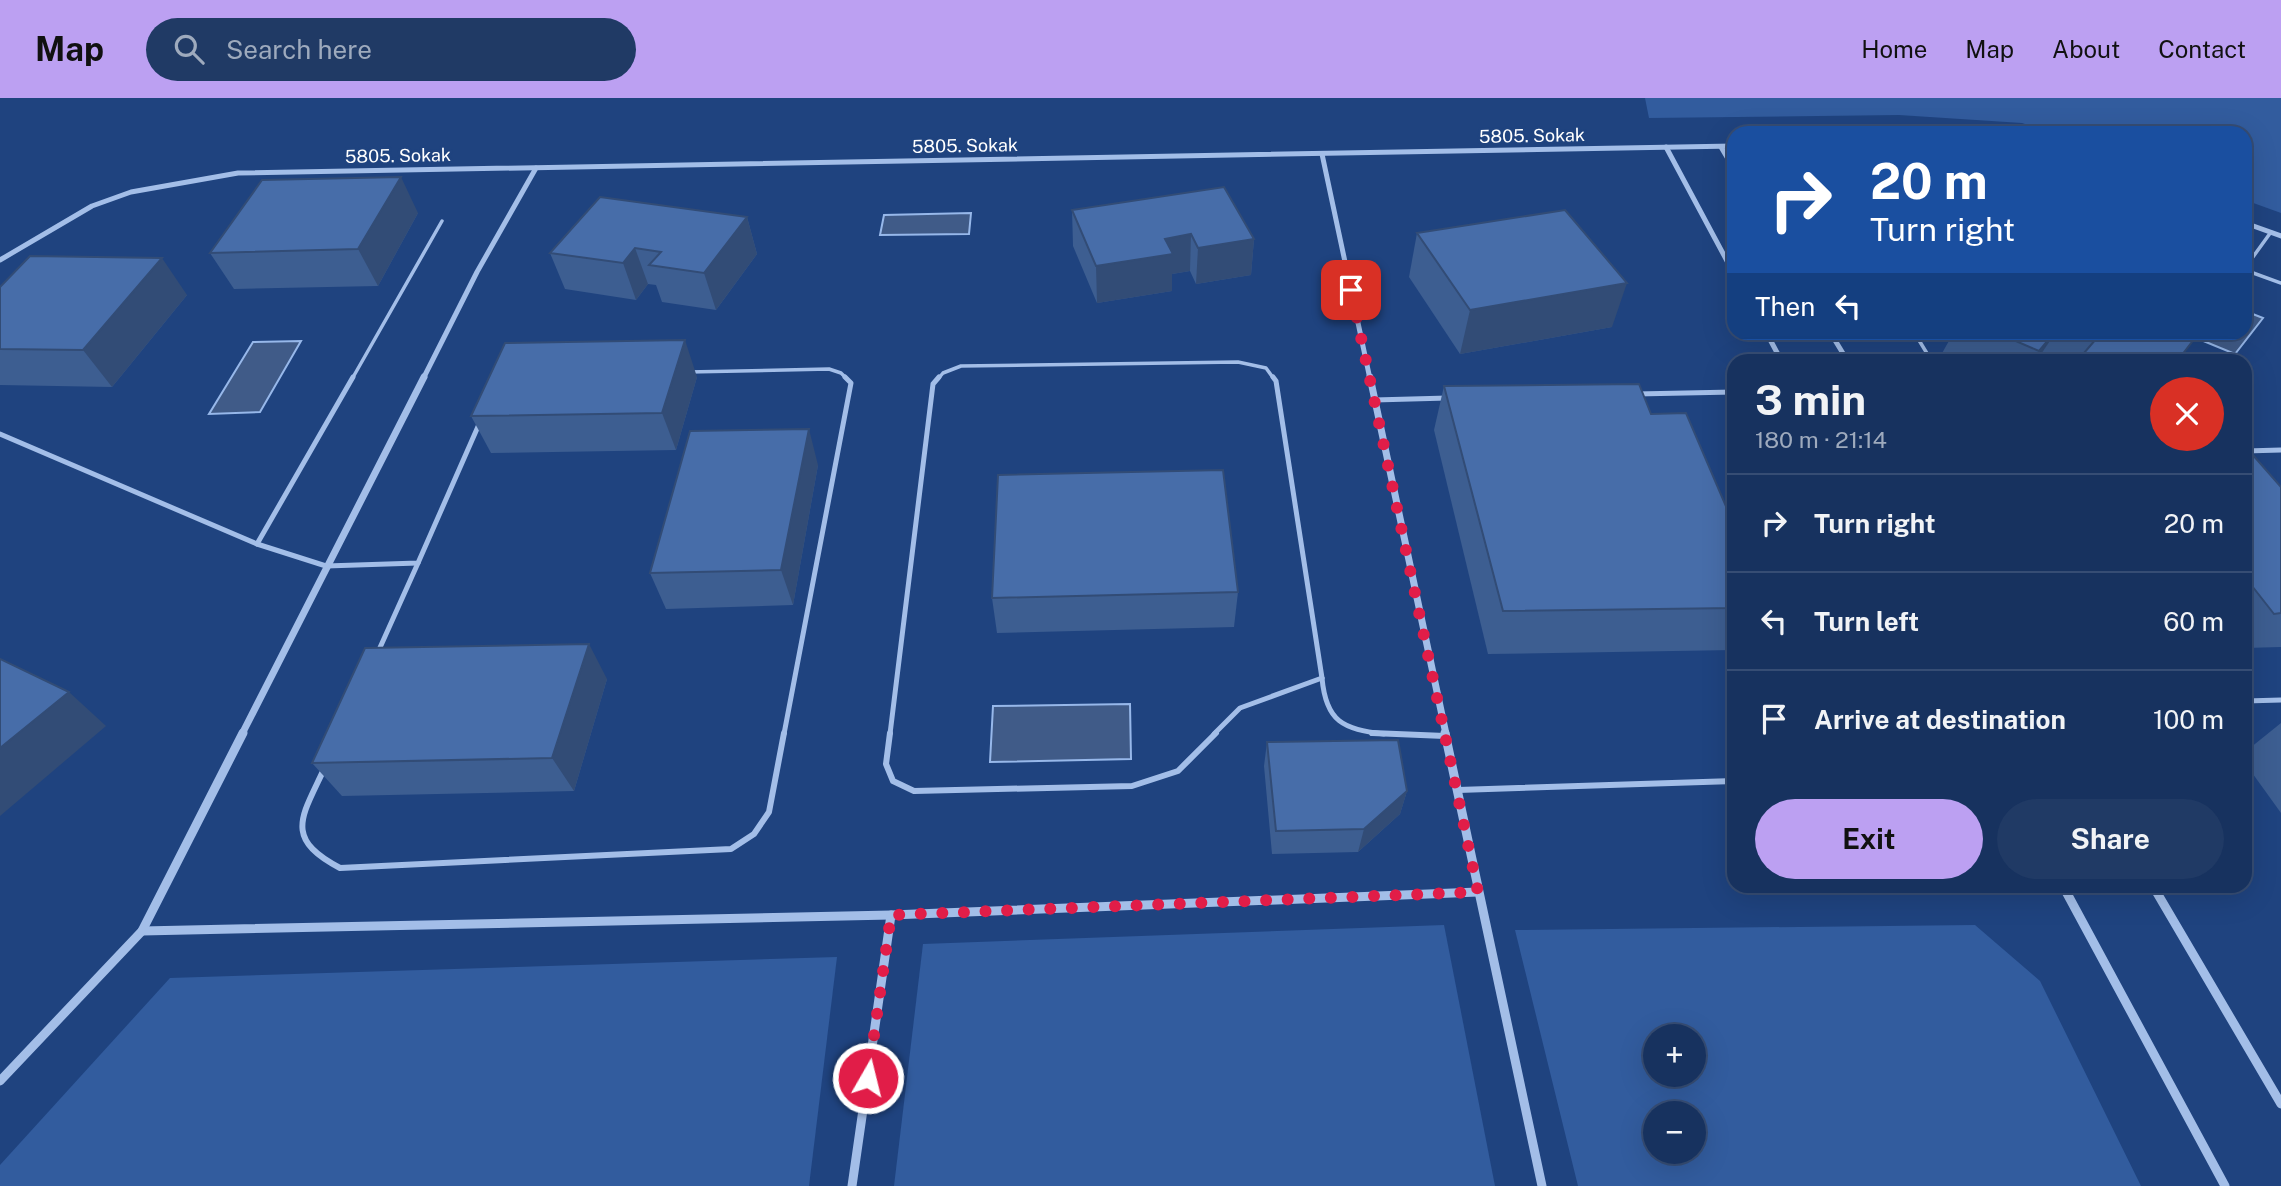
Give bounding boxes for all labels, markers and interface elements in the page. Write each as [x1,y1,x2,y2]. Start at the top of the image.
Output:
search box [146,18,636,81]
text: Map [35,30,104,68]
icon: search [170,30,208,68]
text: Search here [226,34,372,65]
text: Home [1861,35,1927,63]
text: Map [1965,35,2014,63]
text: About [2052,35,2120,63]
text: Contact [2158,35,2246,63]
street label: 5805. Sokak [1479,124,1585,147]
street label: 5805. Sokak [912,134,1018,157]
street label: 5805. Sokak [345,144,451,167]
text: 20 m [1870,152,1988,210]
icon: right [1755,154,1846,245]
text: Turn right [1870,211,2015,248]
pin [1321,260,1381,320]
icon: arrive [1332,271,1370,309]
icon: left [1829,287,1867,325]
text: Then [1755,291,1815,322]
text: 3 min [1755,375,1866,424]
button: close [2150,377,2224,451]
text: 180 m · 21:14 [1755,426,1887,453]
icon: right [1755,504,1793,542]
text: Turn right [1814,508,1936,539]
text: 20 m [2164,508,2224,539]
icon: left [1755,602,1793,640]
text: Turn left [1814,606,1919,637]
text: 60 m [2163,606,2224,637]
icon: arrive [1755,700,1793,738]
text: Arrive at destination [1814,704,2066,735]
text: 100 m [2153,704,2224,735]
button: Exit [1755,799,1983,879]
button: Share [1997,799,2224,879]
map controls [1643,1024,1706,1164]
button: + [1643,1024,1706,1087]
position arrow [831,1041,905,1115]
button: − [1643,1101,1706,1164]

